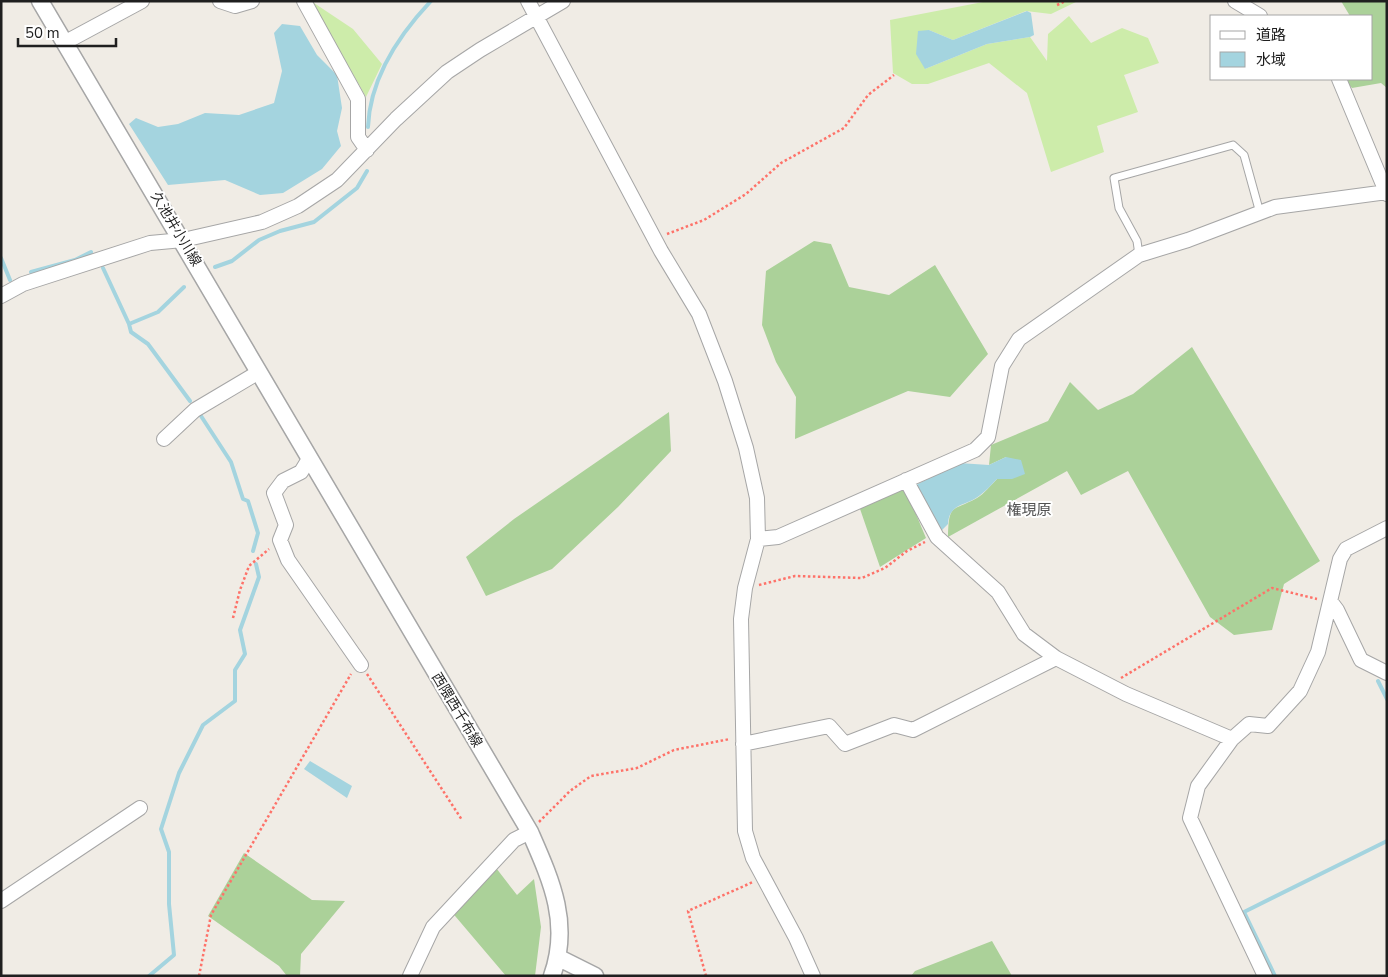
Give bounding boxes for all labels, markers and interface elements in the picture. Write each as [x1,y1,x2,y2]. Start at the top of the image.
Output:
scale bar [18,15,115,47]
legend [1210,15,1373,80]
text: 50 m [25,23,60,43]
text: 道路 [1256,25,1286,45]
text: 水域 [1256,50,1286,70]
street label: 久池井小川線 [146,188,206,270]
district label: 権現原 [1006,500,1052,520]
street label: 西隈西千布線 [427,669,487,751]

